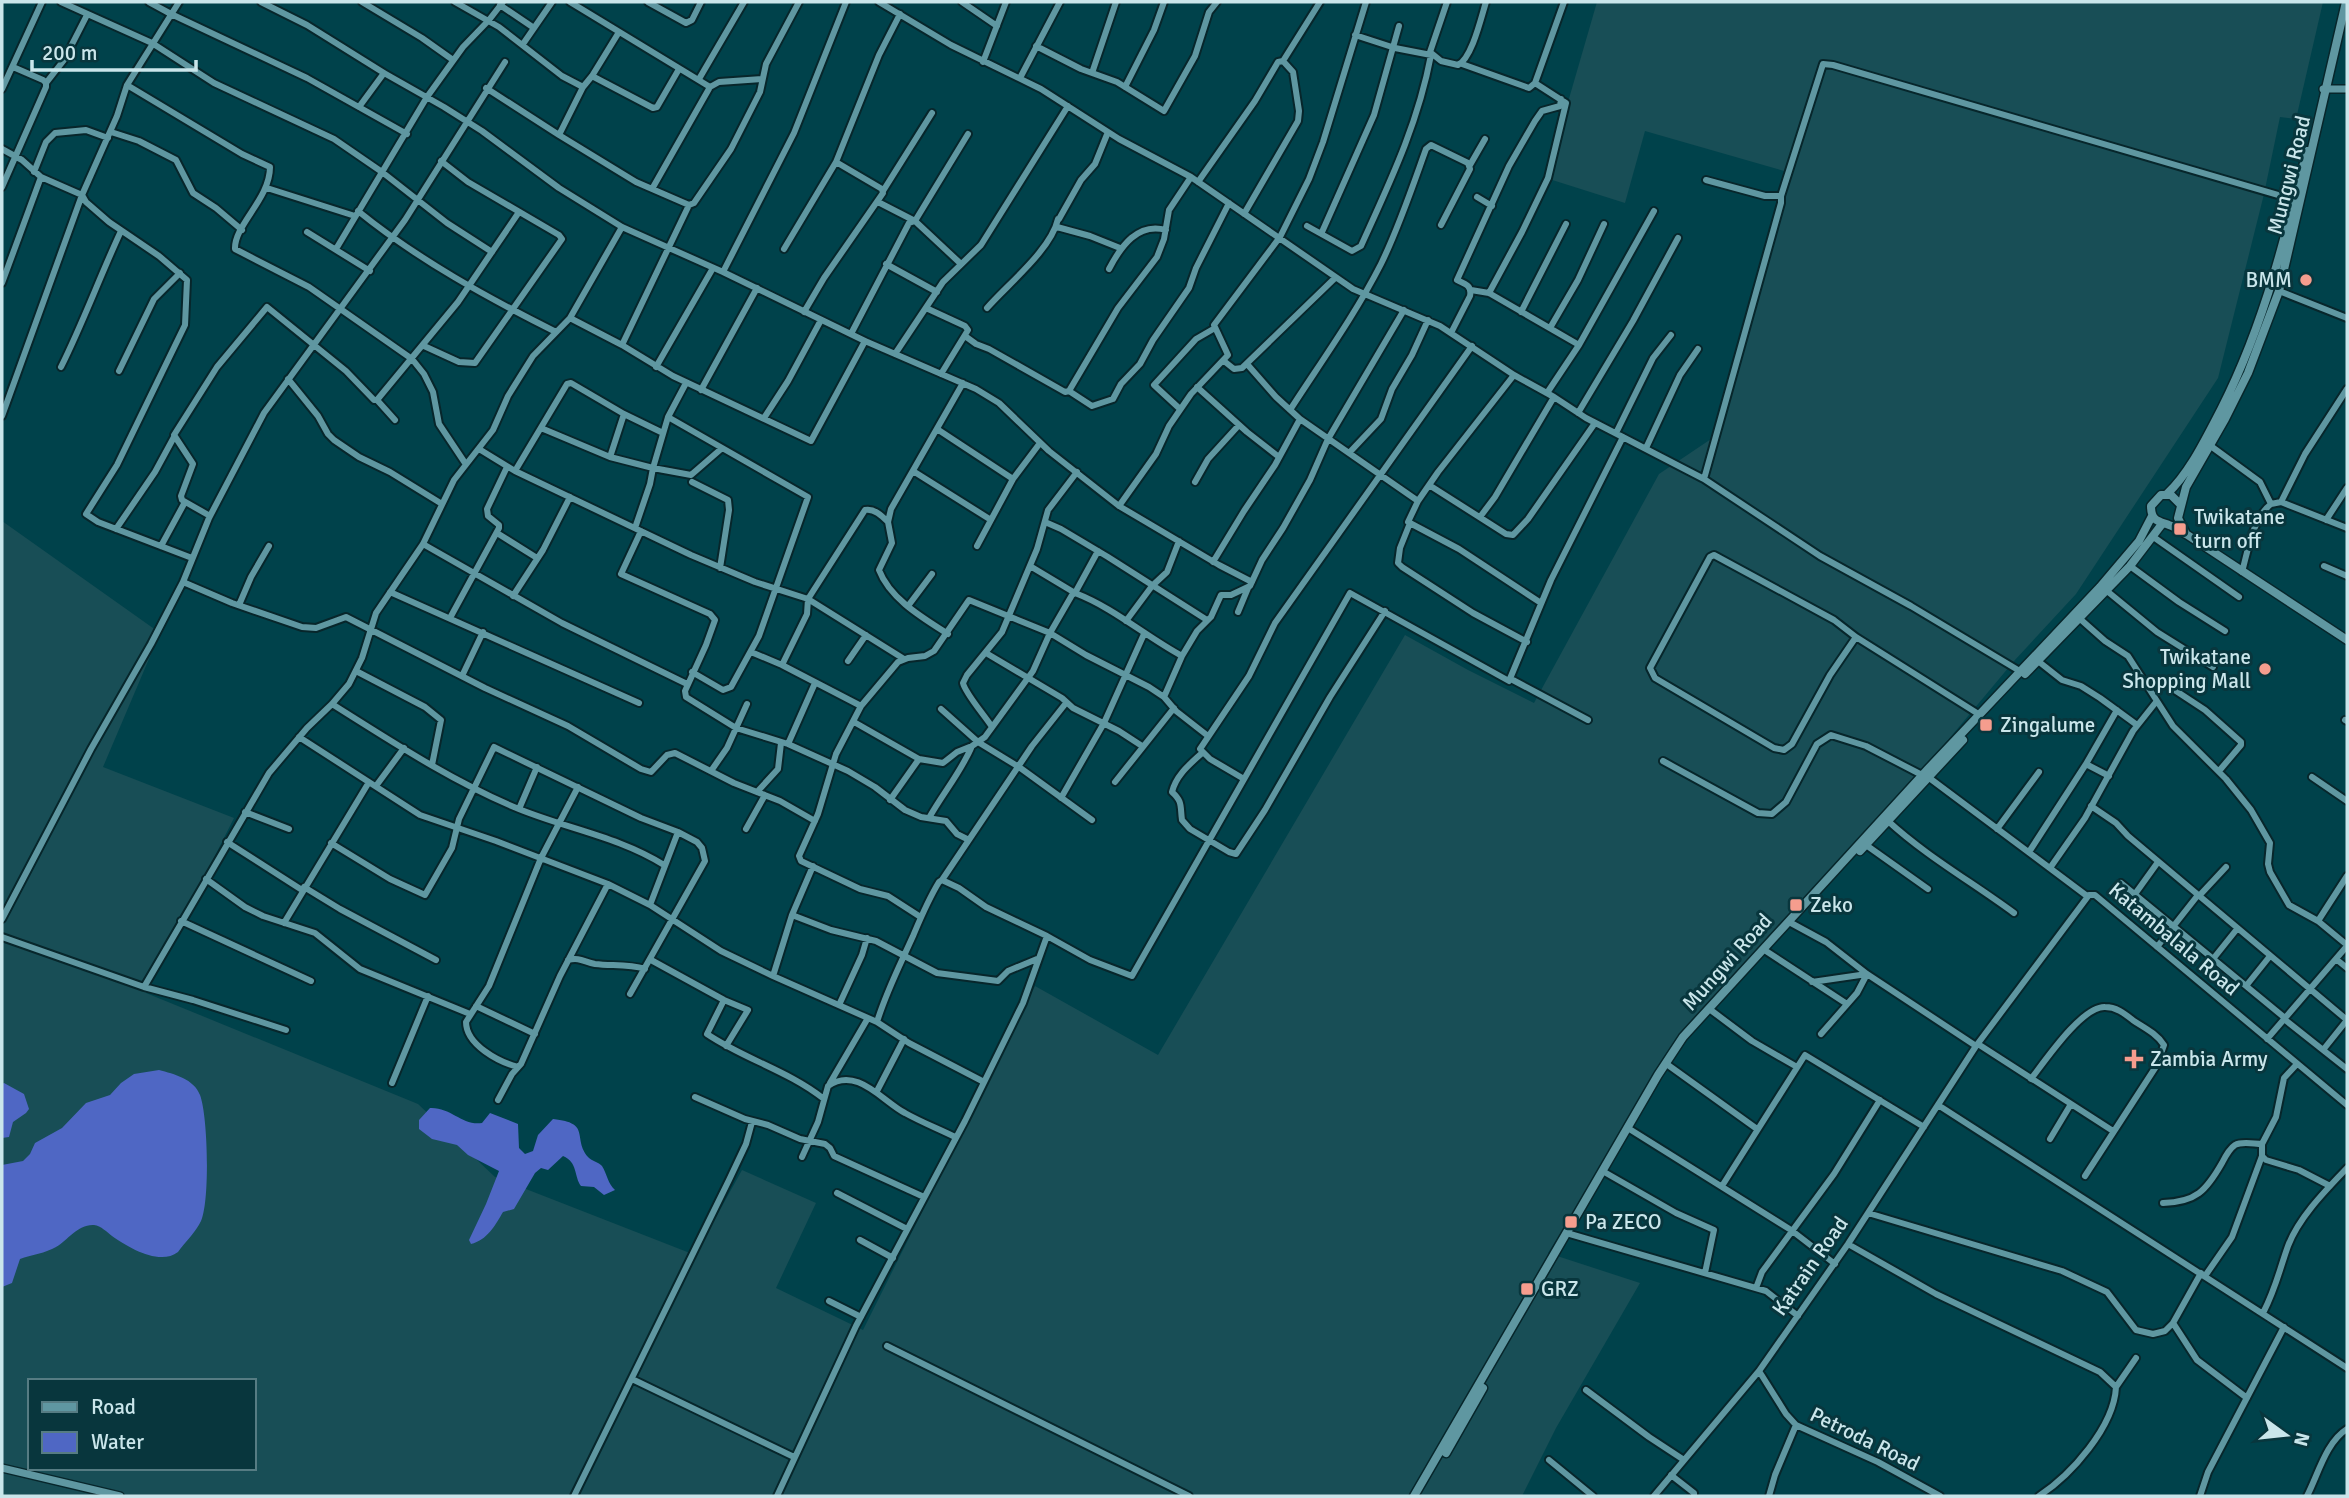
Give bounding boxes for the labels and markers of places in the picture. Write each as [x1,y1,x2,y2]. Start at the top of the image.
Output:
place label: BMM [2246,267,2292,293]
marker: BMM [2298,272,2314,288]
place label: Twikatane turn off [2194,504,2285,554]
marker: Twikatane turn off [2172,521,2188,537]
place label: Twikatane Shopping Mall [2122,644,2251,694]
marker: Twikatane Shopping Mall [2257,661,2273,677]
place label: Zingalume [2000,712,2095,738]
marker: Zingalume [1978,717,1994,733]
place label: Zeko [1810,892,1853,918]
marker: Zeko [1788,897,1804,913]
place label: Zambia Army [2150,1046,2268,1072]
marker: Zambia Army [2124,1049,2144,1069]
place label: Pa ZECO [1585,1209,1662,1235]
marker: Pa ZECO [1563,1214,1579,1230]
place label: GRZ [1541,1276,1579,1302]
marker: GRZ [1519,1281,1535,1297]

